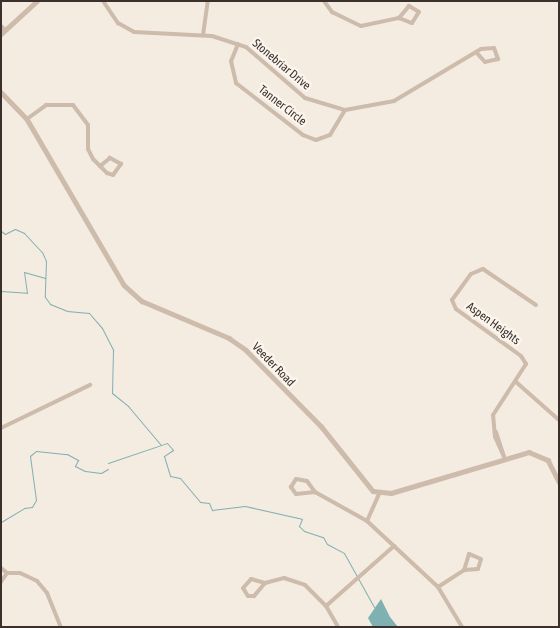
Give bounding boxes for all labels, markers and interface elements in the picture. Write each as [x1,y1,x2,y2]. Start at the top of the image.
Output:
street label: Stonebriar Drive [249,37,313,93]
street label: Tanner Circle [255,83,309,129]
street label: Aspen Heights [463,300,523,348]
street label: Veeder Road [249,340,297,390]

